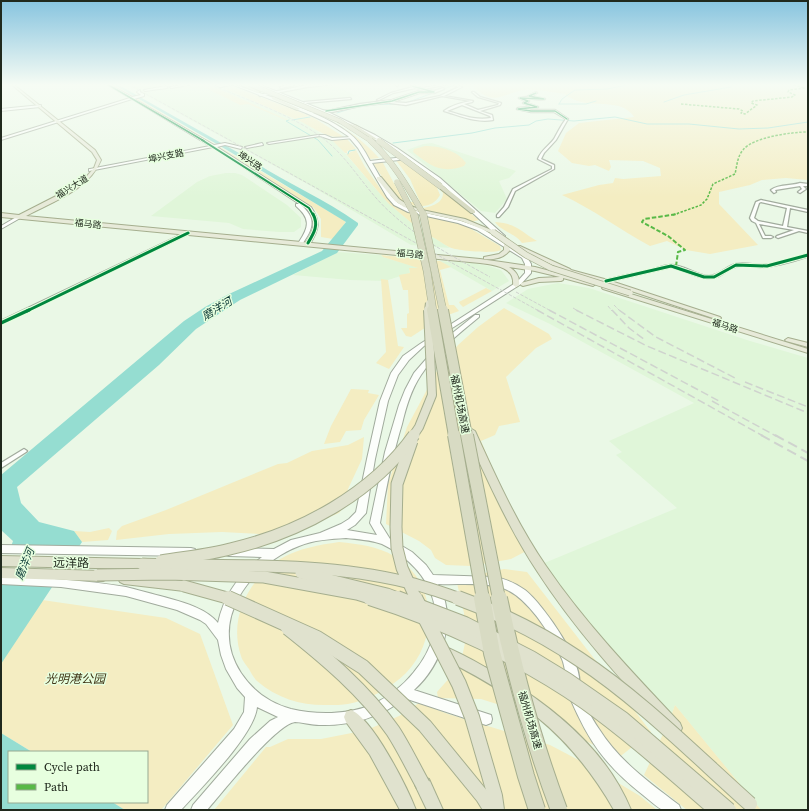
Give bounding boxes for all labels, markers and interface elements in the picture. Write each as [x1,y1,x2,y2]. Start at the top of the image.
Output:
street label: 埠兴支路 [147,147,185,165]
street label: 埠兴路 [235,148,265,174]
street label: 福兴大道 [54,172,90,202]
street label: 福马路 [74,217,102,231]
street label: 福马路 [396,247,424,261]
water label: 磨洋河 [199,293,237,324]
street label: 福马路 [710,316,740,336]
street label: 福州机场高速 [448,373,472,435]
water label: 磨洋河 [12,544,39,582]
street label: 远洋路 [53,555,89,571]
park label: 光明港公园 [45,671,107,687]
street label: 福州机场高速 [515,689,545,751]
legend [8,751,148,803]
text: Cycle path [44,759,100,775]
text: Path [44,779,68,795]

